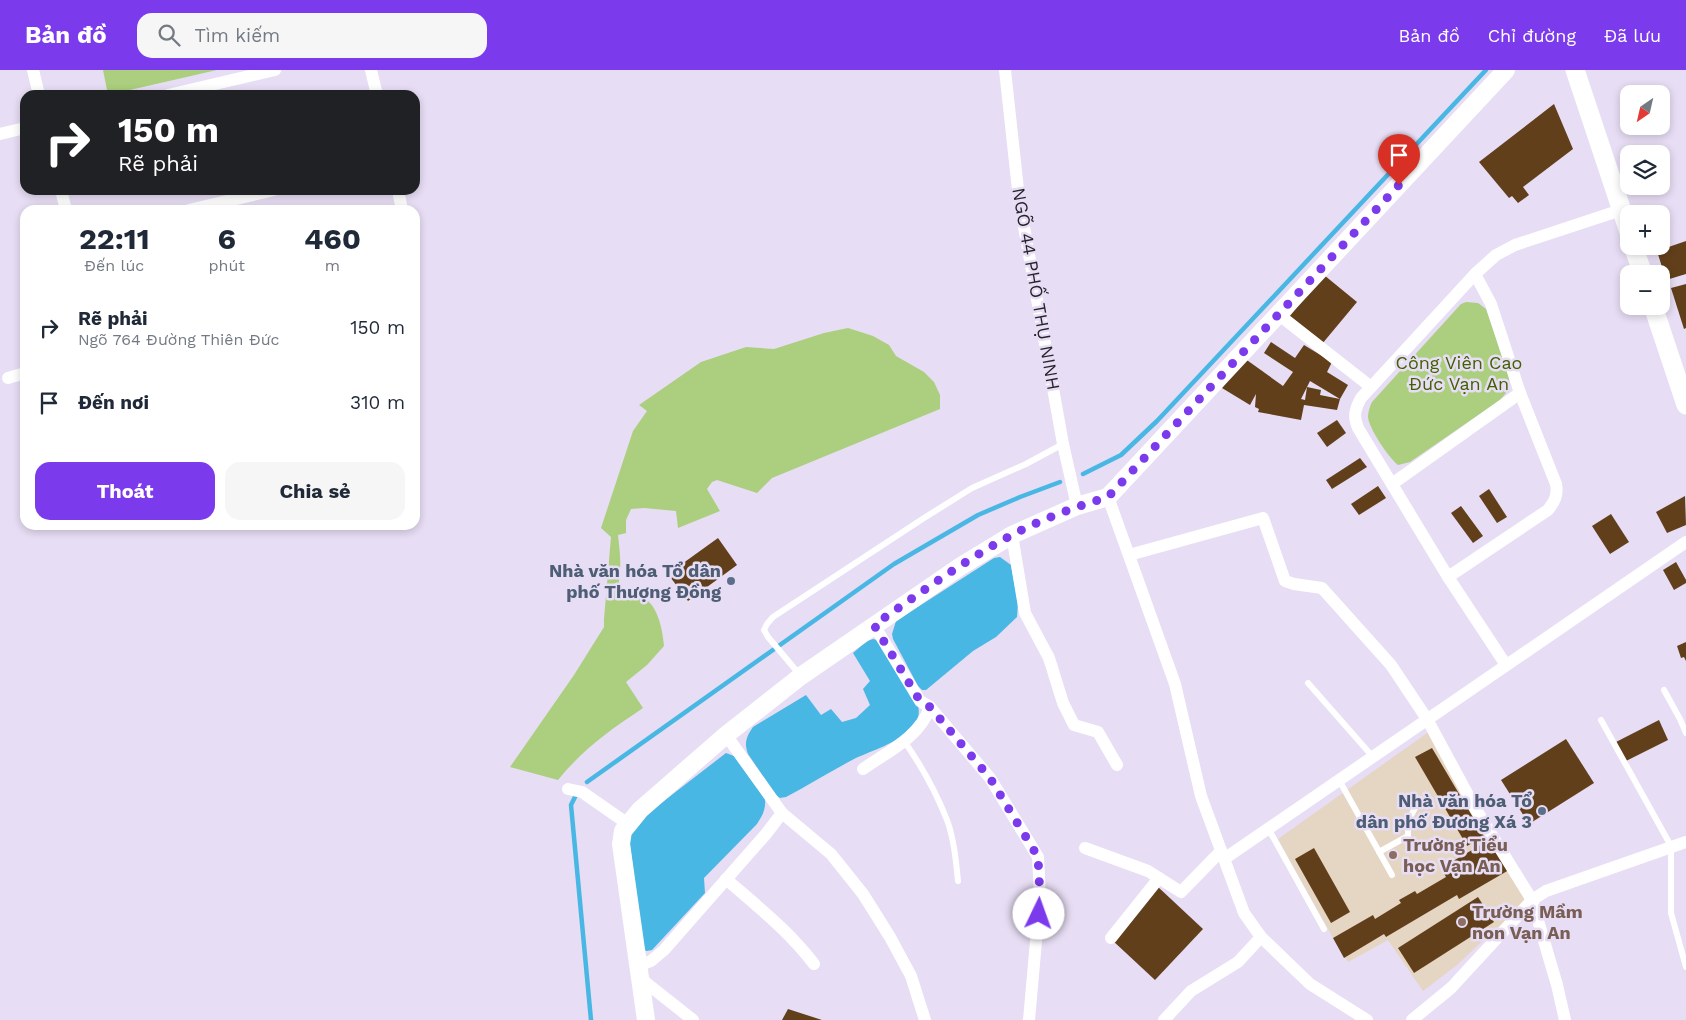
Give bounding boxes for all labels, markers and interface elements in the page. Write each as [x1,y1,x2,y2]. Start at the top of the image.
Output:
search box [137,13,487,58]
text: Bản đồ [25,21,107,49]
icon: search [155,21,183,49]
text: Tìm kiếm [195,24,280,47]
text: Bản đồ [1398,25,1460,46]
text: Chỉ đường [1488,25,1576,46]
text: Đã lưu [1604,25,1661,46]
north arrow [1620,85,1670,135]
map controls [1620,85,1670,315]
text: 150 m [118,109,219,151]
icon: right [35,110,100,175]
pin [1378,134,1420,185]
icon: arrive [1385,141,1413,169]
button: layers [1620,145,1670,195]
text: Rẽ phải [118,151,198,176]
street label: NGÕ 44 PHỐ THỤ NINH [1008,186,1066,392]
button: + [1620,205,1670,255]
text: 22:11 [79,221,150,256]
text: 6 [217,221,236,256]
text: 460 [304,221,361,256]
text: Đến lúc [84,256,144,275]
text: phút [208,256,245,275]
text: m [325,256,340,275]
button: − [1620,265,1670,315]
text: Rẽ phải [78,307,148,330]
icon: right [35,314,63,342]
text: 150 m [350,316,405,339]
text: Ngõ 764 Đường Thiên Đức [78,330,280,349]
park label: Công Viên Cao Đức Vạn An [1396,352,1522,394]
icon: arrive [35,389,63,417]
text: Đến nơi [78,391,149,414]
text: 310 m [350,391,405,414]
button: Thoát [35,462,215,520]
button: Chia sẻ [225,462,405,520]
place label: Nhà văn hóa Tổ dân phố Thượng Đồng [549,560,722,602]
marker: Nhà văn hóa Tổ dân phố Thượng Đồng [725,575,737,587]
place label: Nhà văn hóa Tổ dân phố Đương Xá 3 [1356,790,1532,832]
marker: Nhà văn hóa Tổ dân phố Đương Xá 3 [1536,805,1548,817]
place label: Trường Tiểu học Vạn An [1403,834,1508,876]
marker: Trường Tiểu học Vạn An [1387,849,1399,861]
position arrow [1012,887,1064,939]
place label: Trường Mầm non Vạn An [1472,901,1583,943]
marker: Trường Mầm non Vạn An [1456,916,1468,928]

